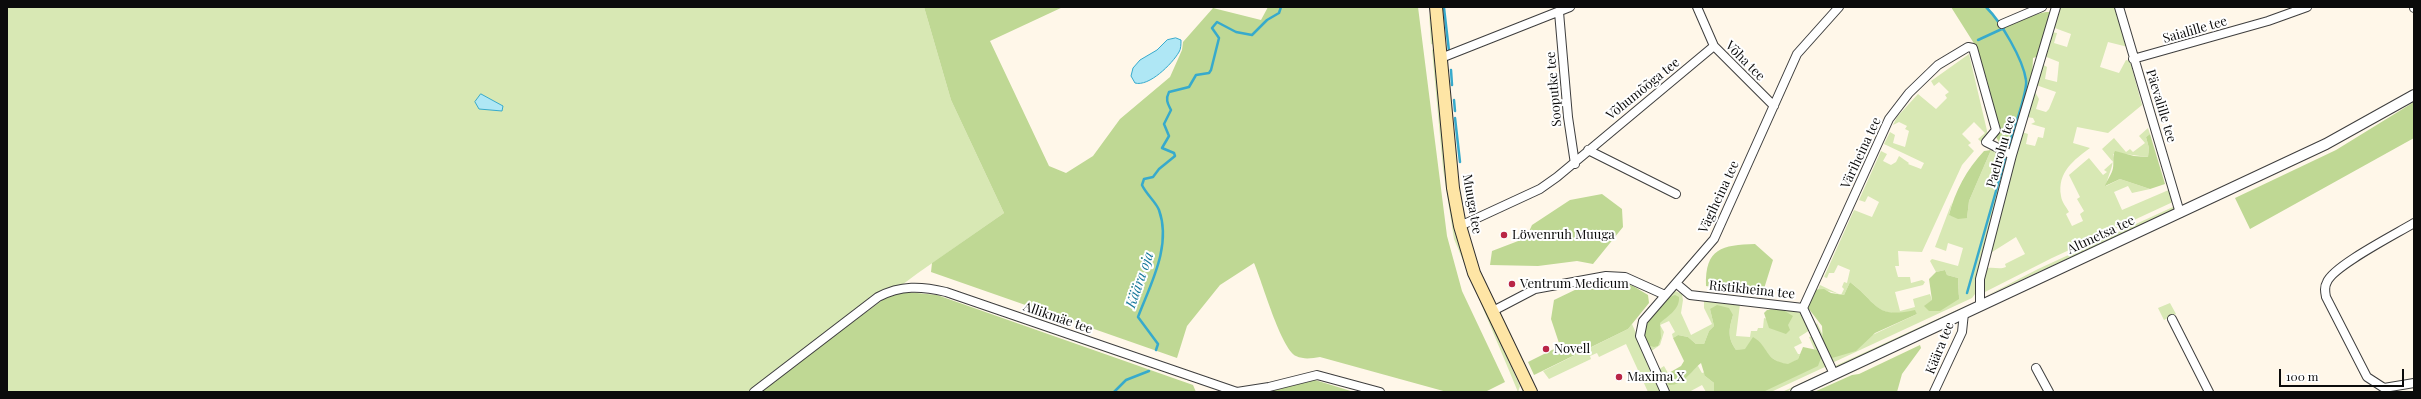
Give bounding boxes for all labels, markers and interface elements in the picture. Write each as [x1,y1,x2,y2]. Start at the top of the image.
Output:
street label: Saialille tee [2161,13,2229,47]
street label: Võha tee [1722,38,1768,84]
street label: Sooputke tee [1543,51,1565,127]
street label: Võhumõõga tee [1603,55,1683,123]
street label: Päevalille tee [2142,68,2180,144]
street label: Väriheina tee [1838,115,1884,191]
street label: Paelrohu tee [1983,115,2019,189]
street label: Vägiheina tee [1695,158,1743,236]
street label: Muuga tee [1459,173,1485,235]
street label: Altmetsa tee [2065,213,2137,257]
place label: Löwenruh Muuga [1512,227,1615,243]
marker: Löwenruh Muuga [1499,230,1509,240]
water label: Käära oja [1123,250,1157,310]
place label: Ventrum Medicum [1520,276,1629,292]
street label: Ristikheina tee [1708,278,1796,302]
marker: Ventrum Medicum [1507,279,1517,289]
street label: Allikmäe tee [1021,299,1095,337]
street label: Käära tee [1923,320,1957,376]
place label: Novell [1554,341,1590,357]
marker: Novell [1541,344,1551,354]
scale bar [2281,361,2406,387]
text: 100 m [2286,368,2318,384]
place label: Maxima X [1627,369,1685,385]
marker: Maxima X [1614,372,1624,382]

